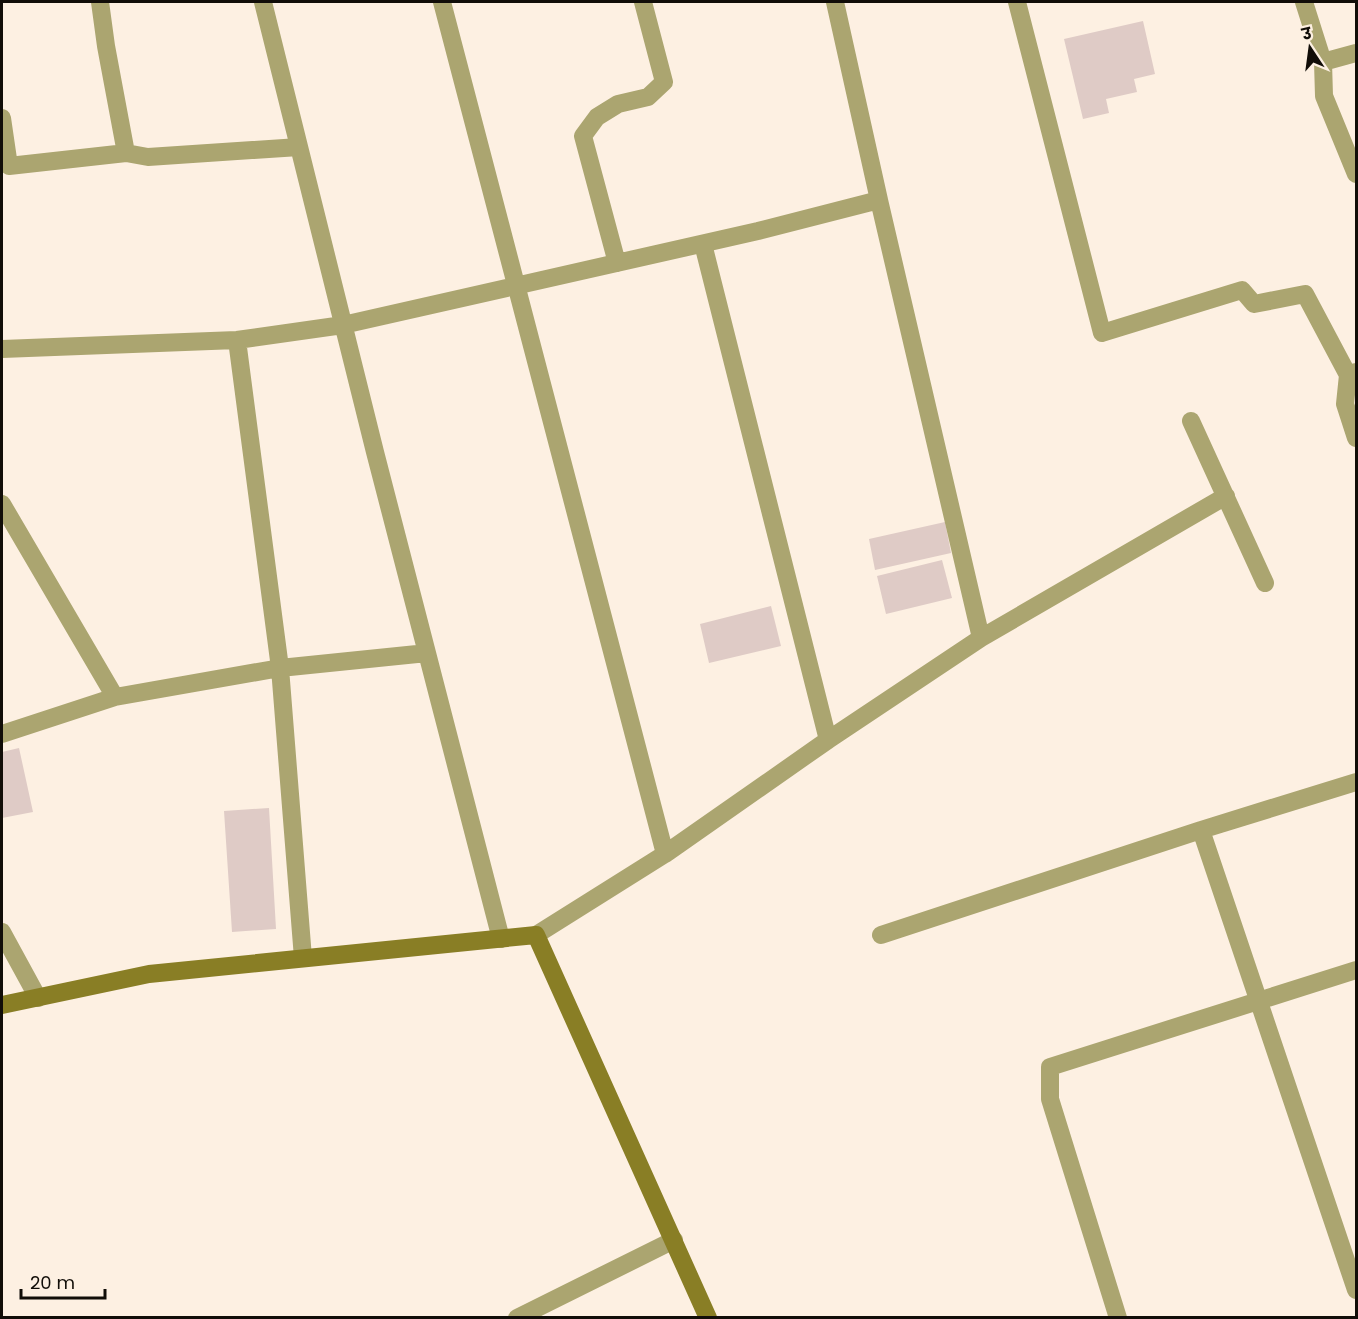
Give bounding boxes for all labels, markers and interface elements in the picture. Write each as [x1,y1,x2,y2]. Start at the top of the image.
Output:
north arrow [1280,18,1340,78]
text: उ [1299,21,1315,46]
scale bar [21,1262,105,1300]
text: 20 m [30,1270,75,1295]

